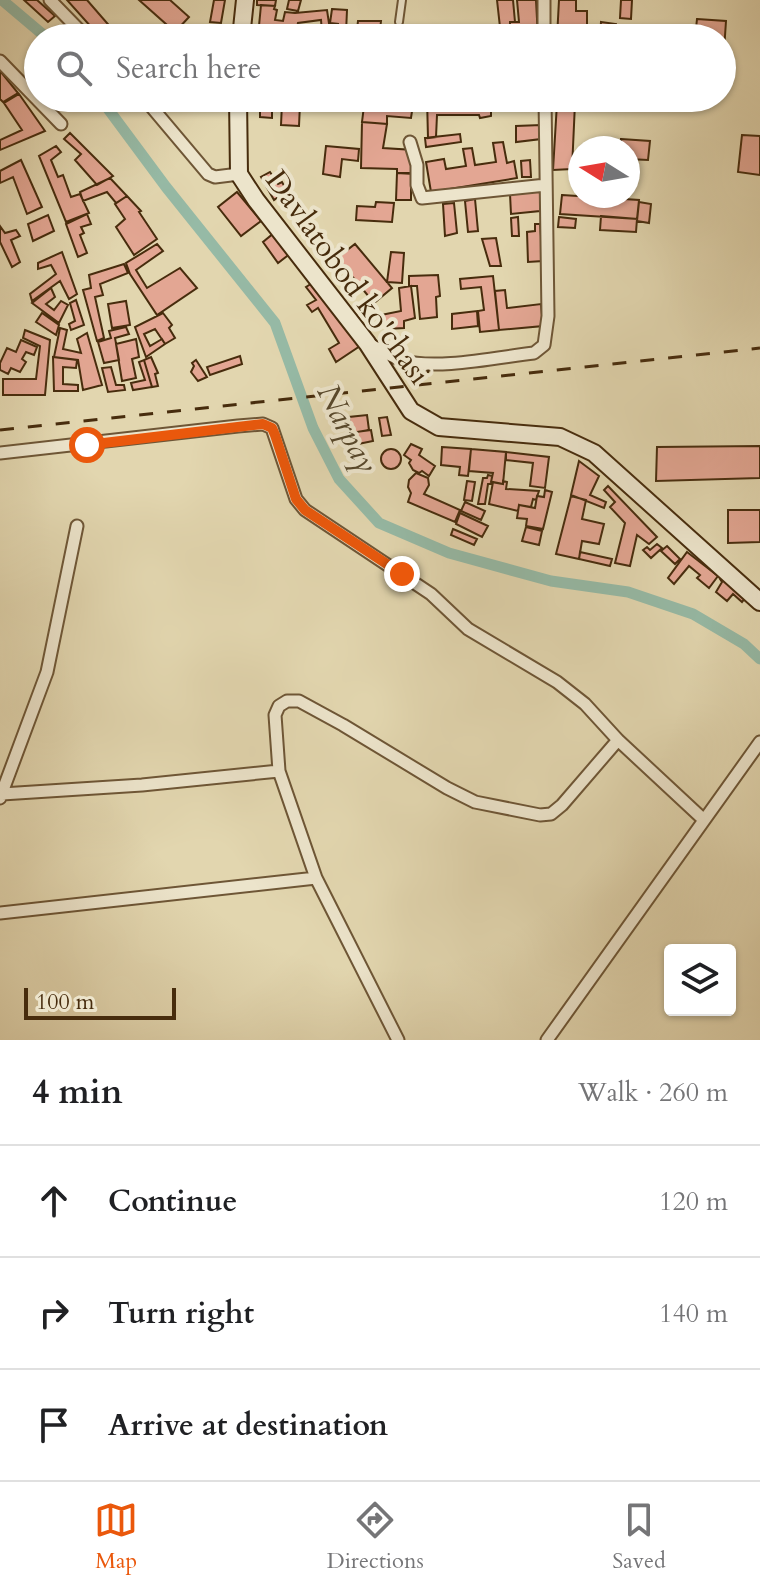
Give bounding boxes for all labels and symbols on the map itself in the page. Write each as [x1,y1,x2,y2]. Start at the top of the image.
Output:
north arrow [568,136,640,208]
street label: Davlatobod ko'chasi [256,162,439,393]
water label: Narpay [306,376,388,481]
route start [69,427,105,463]
route end [384,556,420,592]
scale bar [24,984,176,1020]

